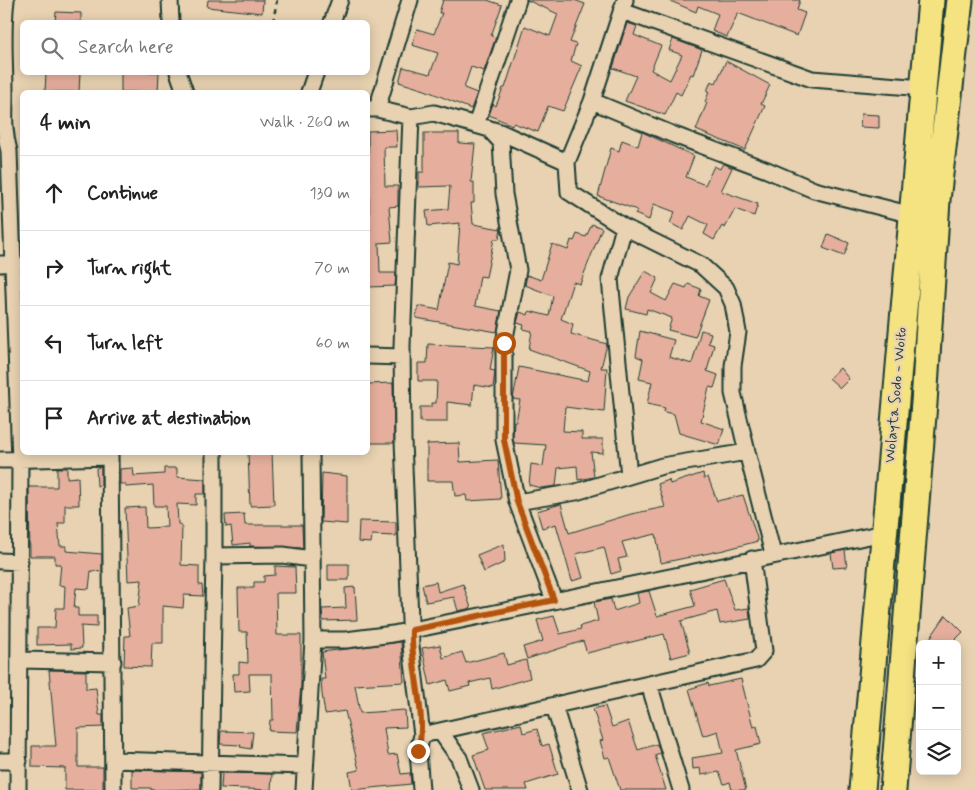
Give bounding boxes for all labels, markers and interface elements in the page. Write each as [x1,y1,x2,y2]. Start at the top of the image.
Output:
search box [20,20,370,75]
icon: search [38,34,66,62]
text: Search here [78,35,174,60]
text: 4 min [40,109,91,137]
text: Walk · 260 m [260,112,350,133]
icon: ahead [40,179,68,207]
text: Continue [87,181,158,206]
text: 130 m [309,183,350,204]
icon: right [40,254,68,282]
text: Turn right [87,256,171,281]
text: 70 m [314,258,350,279]
street label: Wolayta Sodo - Woito [880,326,912,464]
icon: left [40,329,68,357]
text: Turn left [87,331,163,356]
route start [493,332,516,355]
text: 60 m [316,333,350,354]
icon: arrive [40,404,68,432]
text: Arrive at destination [87,406,251,431]
map controls [916,640,961,775]
button: + [916,640,961,685]
button: − [916,685,961,730]
button: layers [916,730,961,775]
route end [407,740,430,763]

